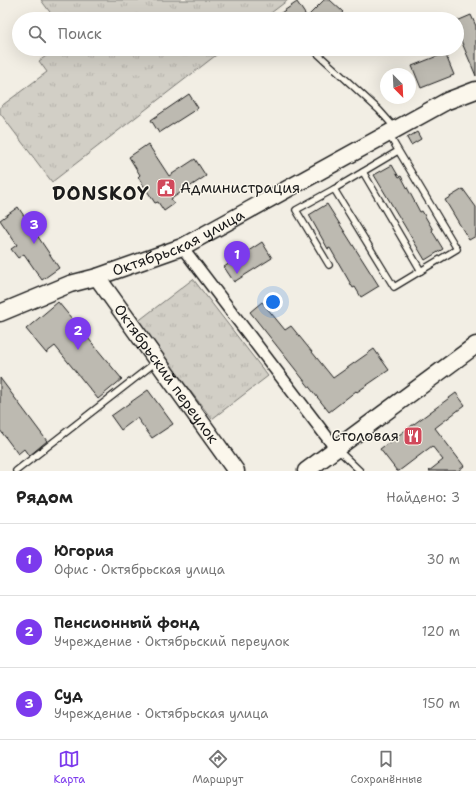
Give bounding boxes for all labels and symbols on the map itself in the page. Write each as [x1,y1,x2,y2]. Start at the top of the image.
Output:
north arrow [380,68,416,104]
public building icon: Администрация [155,177,177,199]
place label: Администрация [180,178,300,198]
district label: DONSKOY [52,181,150,206]
street label: Октябрьская улица [110,204,248,281]
pin: 3 [21,211,47,244]
pin: 1 [224,241,250,274]
your location [263,292,283,312]
street label: Октябрьский переулок [109,300,223,448]
pin: 2 [65,317,91,350]
restaurant icon: Столовая [402,425,424,447]
place label: Столовая [332,426,399,446]

